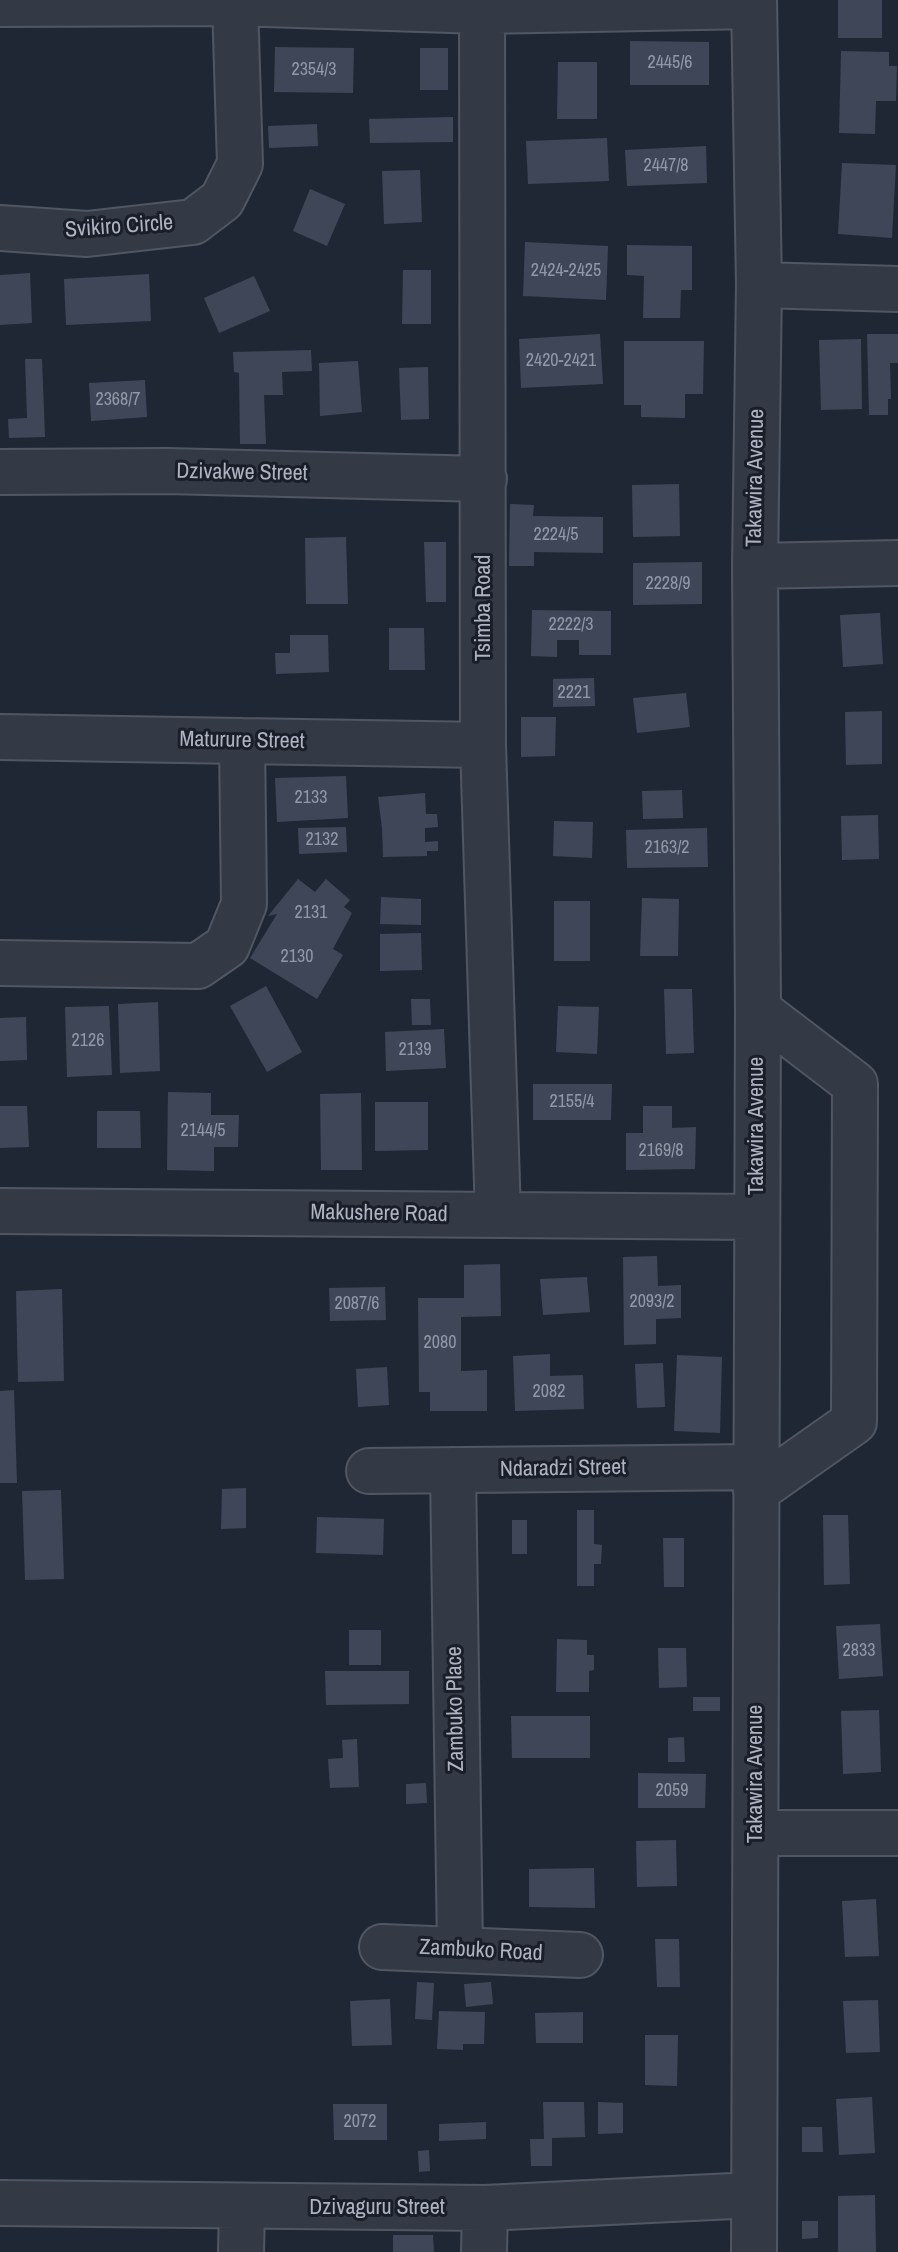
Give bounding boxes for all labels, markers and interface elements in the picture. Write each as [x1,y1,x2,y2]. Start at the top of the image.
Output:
house number: 2445/6 [647,52,693,74]
house number: 2354/3 [291,59,337,81]
house number: 2447/8 [643,155,689,177]
street label: Svikiro Circle [64,210,174,244]
house number: 2424-2425 [531,260,601,282]
house number: 2420-2421 [526,350,596,372]
house number: 2368/7 [95,389,141,411]
street label: Takawira Avenue [742,409,770,547]
street label: Dzivakwe Street [176,459,308,487]
house number: 2224/5 [533,524,579,546]
street label: Tsimba Road [471,555,497,661]
house number: 2228/9 [645,573,691,595]
house number: 2222/3 [548,614,594,636]
house number: 2221 [558,682,590,704]
street label: Maturure Street [179,727,305,755]
house number: 2133 [295,787,327,809]
house number: 2132 [306,829,338,851]
house number: 2163/2 [644,837,690,859]
house number: 2131 [295,902,327,924]
house number: 2130 [281,946,313,968]
house number: 2126 [72,1030,104,1052]
house number: 2139 [399,1039,431,1061]
street label: Takawira Avenue [744,1057,770,1195]
house number: 2155/4 [549,1091,595,1113]
house number: 2144/5 [180,1120,226,1142]
house number: 2169/8 [638,1140,684,1162]
street label: Makushere Road [310,1200,448,1228]
house number: 2093/2 [629,1291,675,1313]
house number: 2087/6 [334,1293,380,1315]
house number: 2080 [424,1332,456,1354]
house number: 2082 [533,1381,565,1403]
street label: Ndaradzi Street [500,1455,626,1483]
house number: 2833 [843,1640,875,1662]
street label: Zambuko Place [442,1646,470,1772]
street label: Takawira Avenue [743,1705,769,1843]
house number: 2059 [656,1780,688,1802]
street label: Zambuko Road [419,1935,543,1967]
house number: 2072 [344,2111,376,2133]
street label: Dzivaguru Street [309,2195,445,2221]

